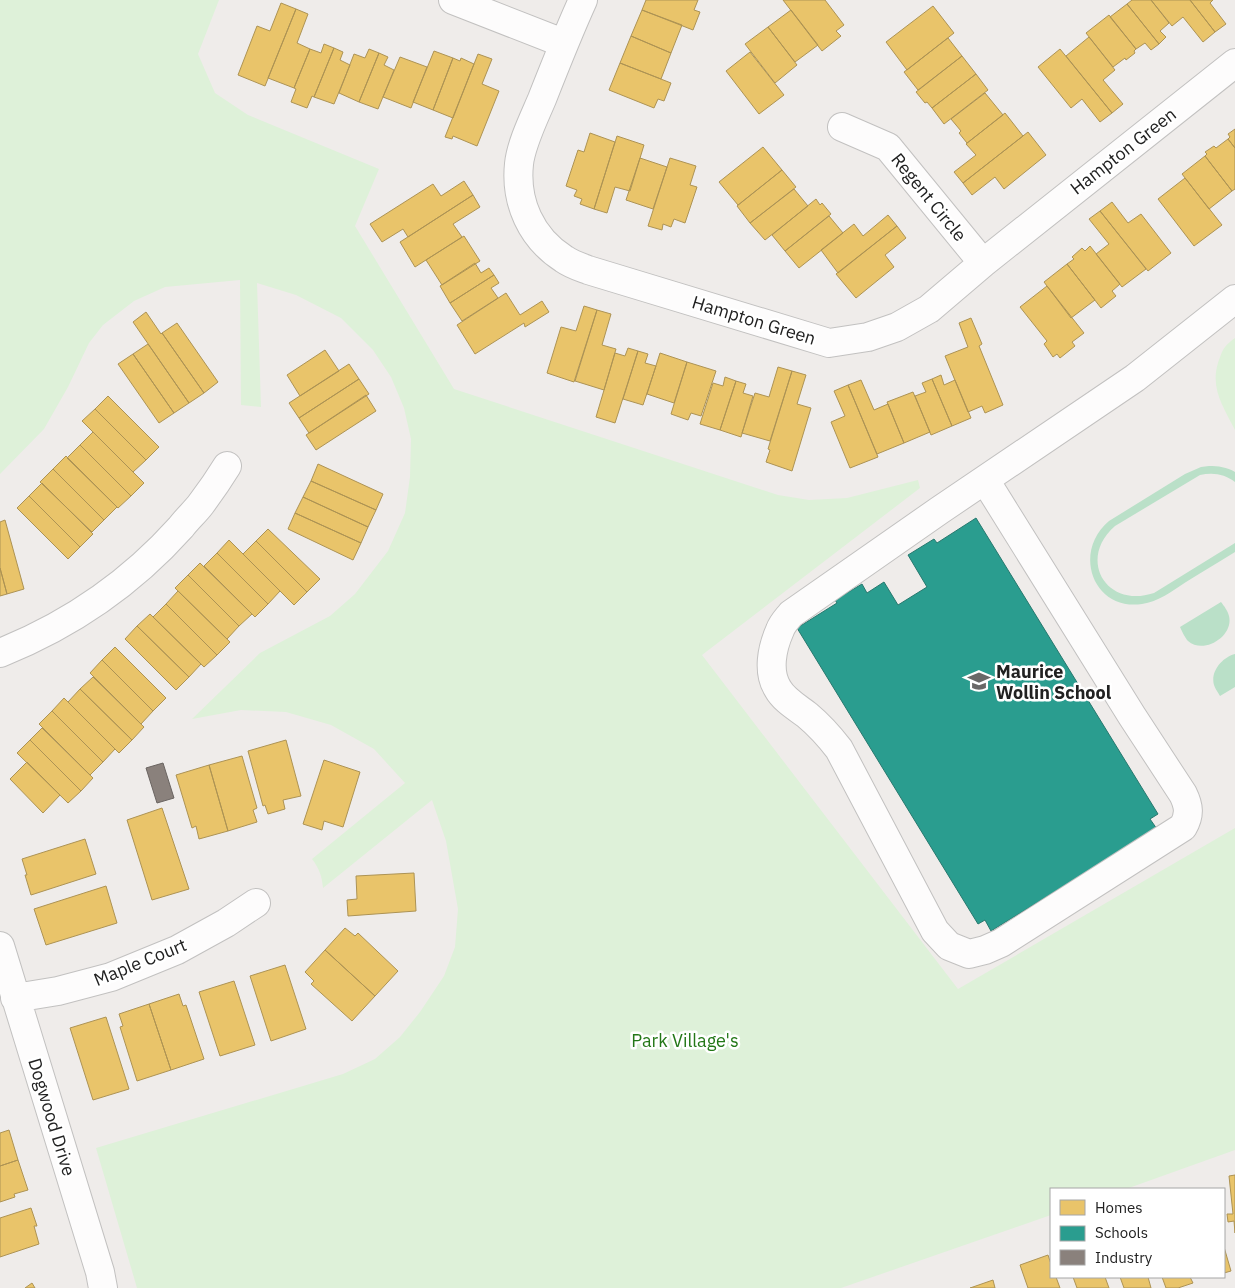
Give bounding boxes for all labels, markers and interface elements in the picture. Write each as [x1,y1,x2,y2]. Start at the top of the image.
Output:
street label: Hampton Green [1065,102,1181,200]
street label: Regent Circle [886,148,972,246]
street label: Hampton Green [689,290,819,350]
place label: Maurice Wollin School [996,660,1112,704]
school or university icon: Maurice Wollin School [966,668,992,694]
street label: Maple Court [90,933,190,991]
park label: Park Village's [631,1029,739,1052]
street label: Dogwood Drive [23,1055,81,1179]
legend [1050,1188,1225,1278]
text: Homes [1095,1198,1143,1217]
text: Schools [1095,1223,1148,1242]
text: Industry [1095,1248,1153,1267]

